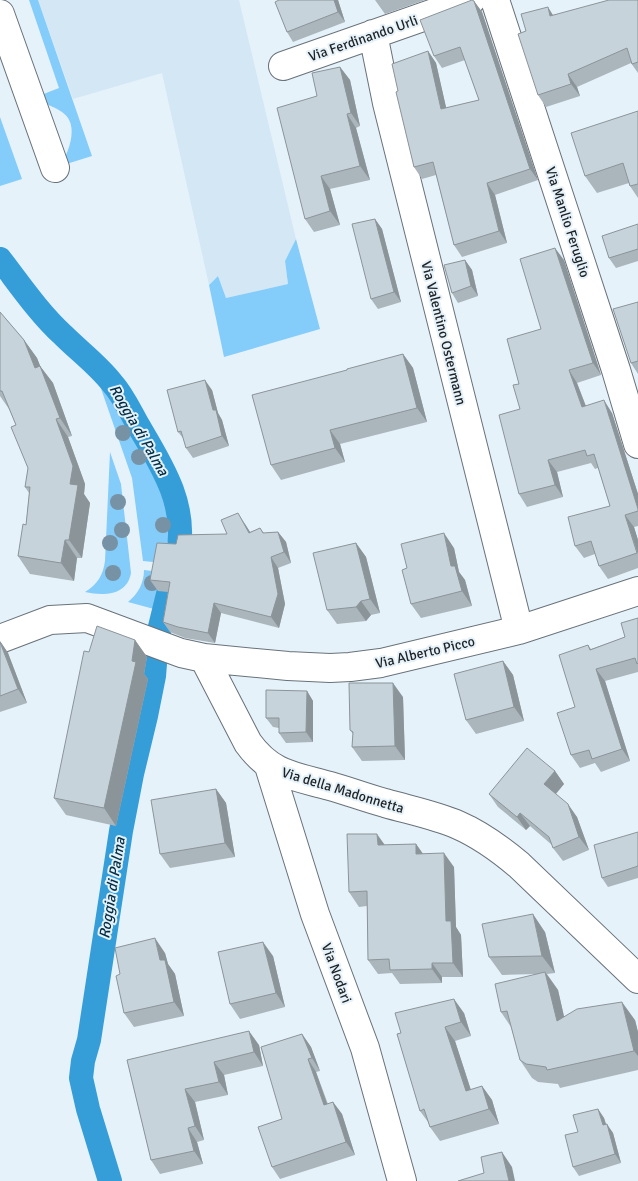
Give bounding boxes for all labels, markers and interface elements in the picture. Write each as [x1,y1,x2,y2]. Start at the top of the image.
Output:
street label: Via Ferdinando Urli [306,12,420,65]
street label: Via Manlio Feruglio [542,165,593,280]
street label: Via Valentino Ostermann [417,259,470,407]
water label: Roggia di Palma [106,381,173,479]
street label: Via Alberto Picco [374,633,477,672]
street label: Via della Madonnetta [280,764,406,817]
water label: Roggia di Palma [95,836,129,940]
street label: Via Nodari [318,941,355,1005]

